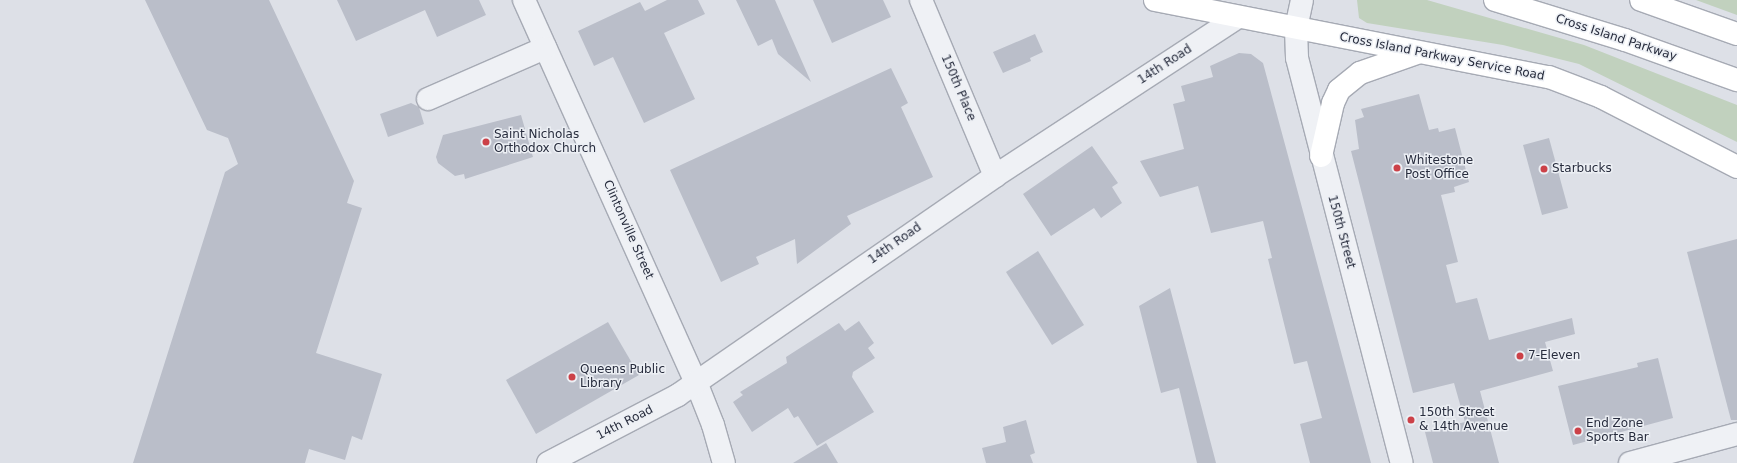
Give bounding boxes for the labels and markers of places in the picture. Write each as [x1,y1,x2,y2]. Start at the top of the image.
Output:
place label: Saint Nicholas Orthodox Church [494,128,596,156]
marker: Saint Nicholas Orthodox Church [481,137,491,147]
place label: Whitestone Post Office [1405,154,1473,182]
place label: Starbucks [1552,162,1612,176]
marker: Whitestone Post Office [1392,163,1402,173]
marker: Starbucks [1539,164,1549,174]
place label: 7-Eleven [1528,349,1580,363]
marker: 7-Eleven [1515,351,1525,361]
place label: Queens Public Library [580,363,665,391]
marker: Queens Public Library [567,372,577,382]
place label: 150th Street & 14th Avenue [1419,406,1508,434]
marker: 150th Street & 14th Avenue [1406,415,1416,425]
place label: End Zone Sports Bar [1586,417,1649,445]
marker: End Zone Sports Bar [1573,426,1583,436]

